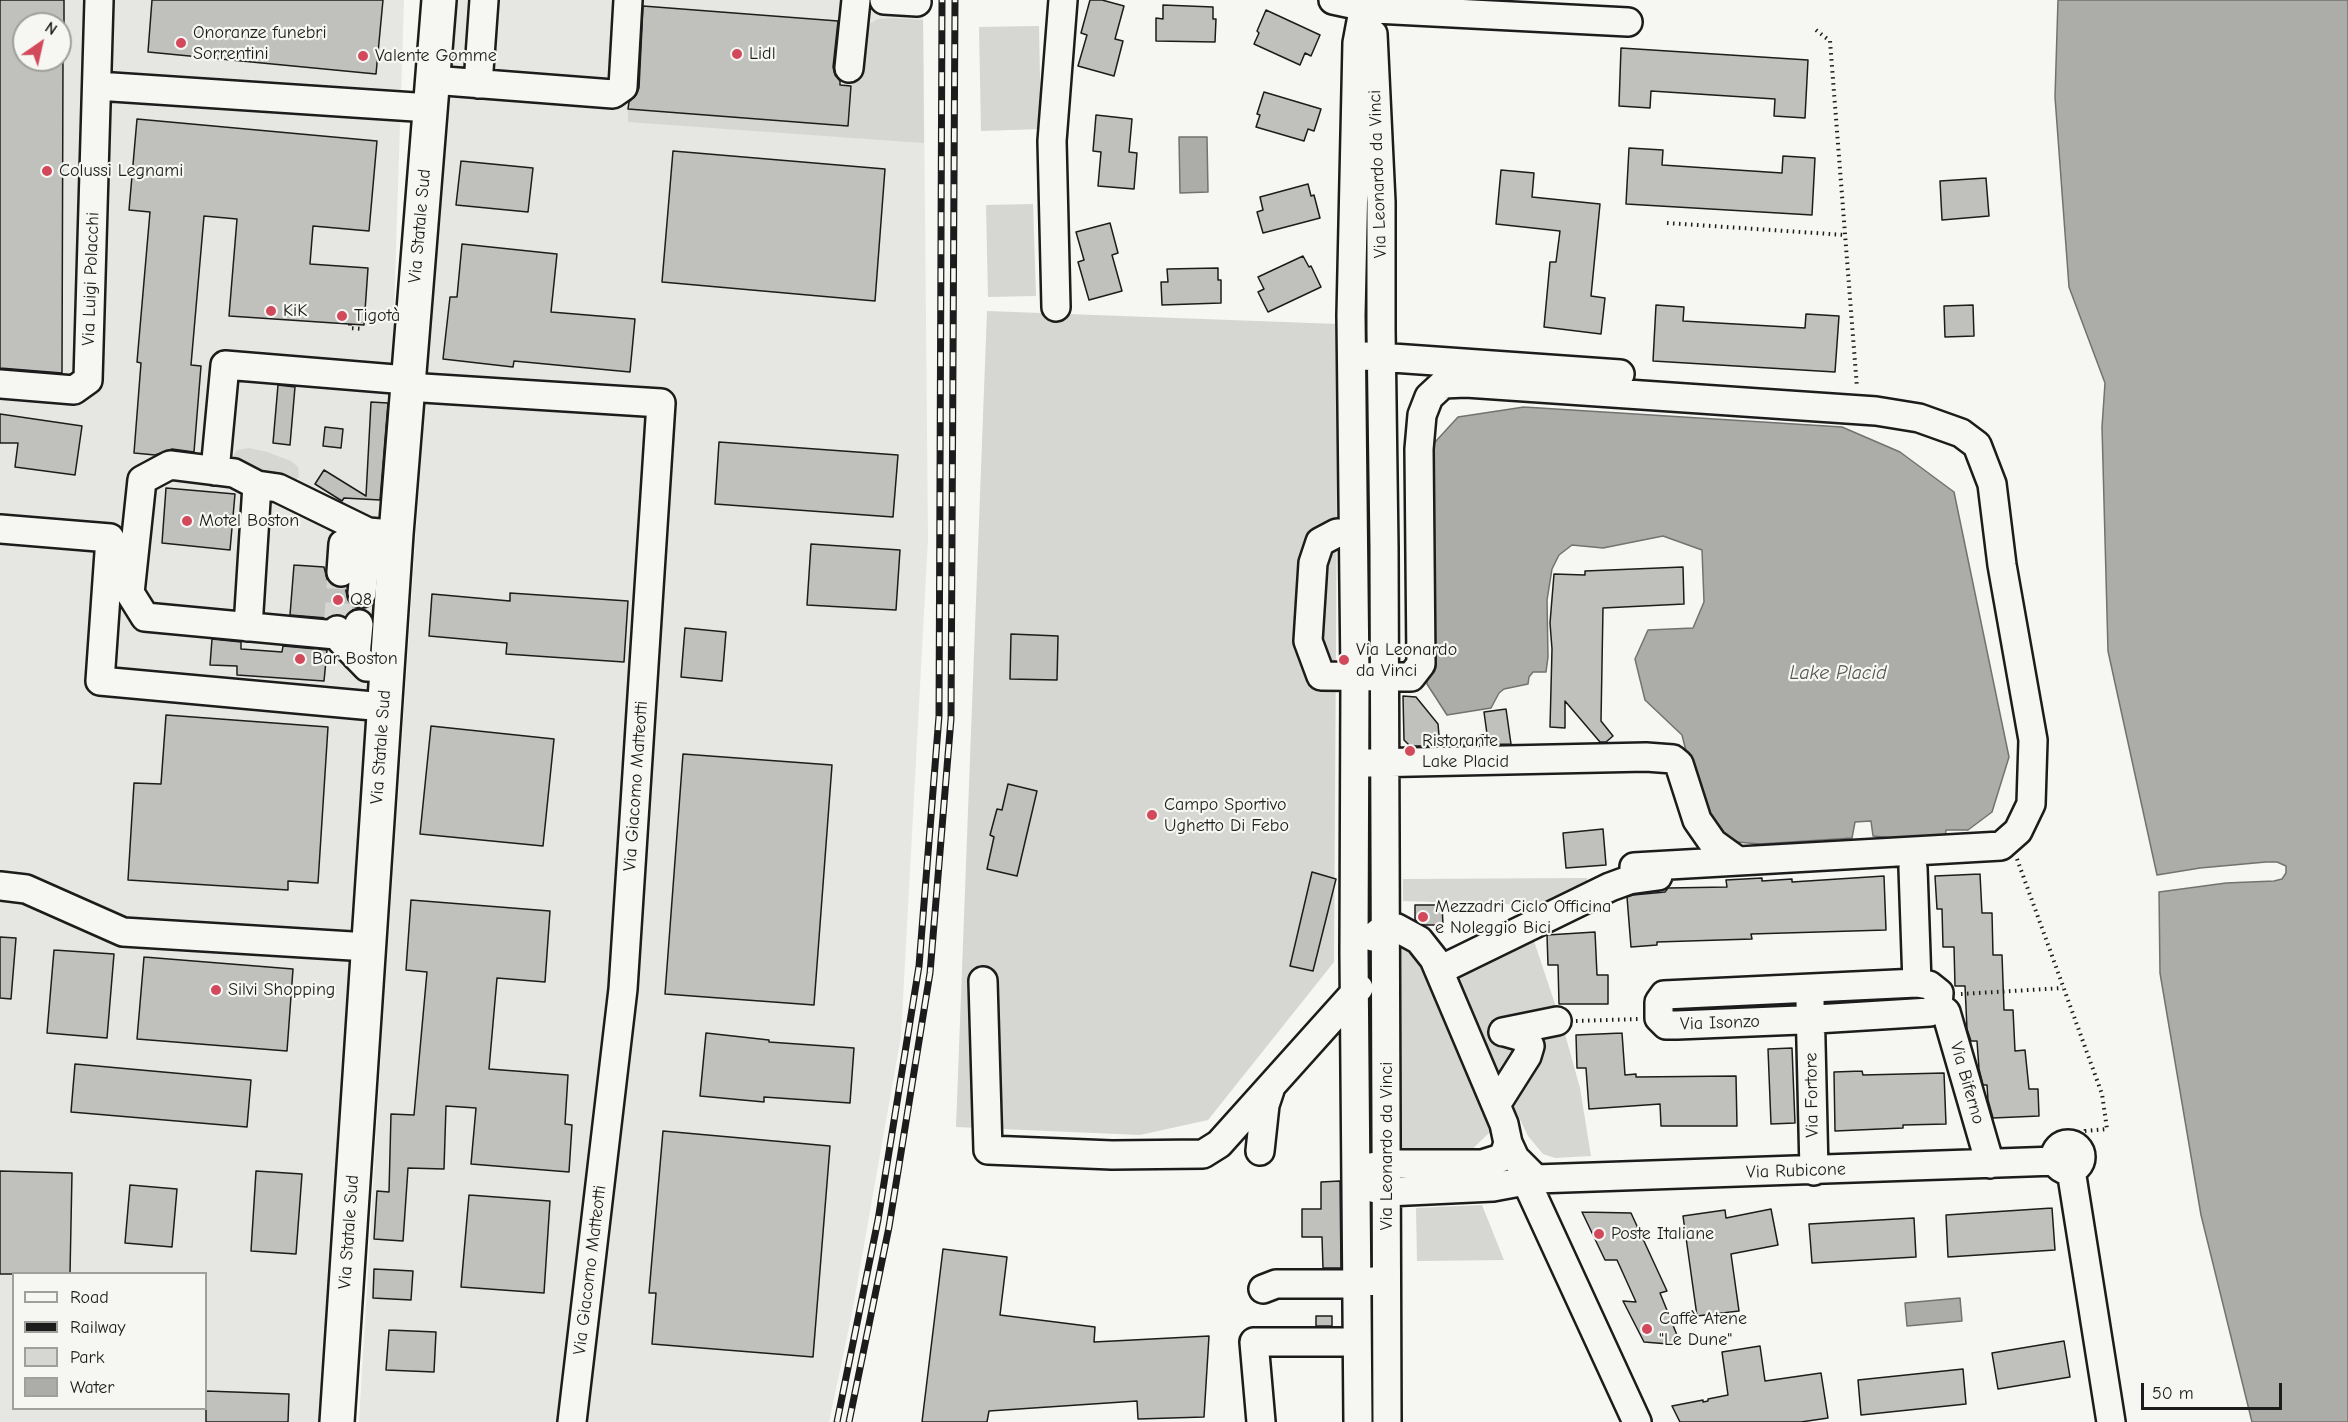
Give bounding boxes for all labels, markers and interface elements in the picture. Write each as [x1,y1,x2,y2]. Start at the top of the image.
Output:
north arrow [12,12,72,72]
text: N [42,18,60,39]
place label: Onoranze funebri Sorrentini [193,22,327,64]
marker: Onoranze funebri Sorrentini [174,36,188,50]
place label: Lidl [749,43,776,65]
place label: Valente Gomme [375,45,497,67]
marker: Lidl [730,47,744,61]
marker: Valente Gomme [356,49,370,63]
street label: Via Leonardo da Vinci [1364,89,1392,259]
place label: Colussi Legnami [59,160,183,182]
marker: Colussi Legnami [40,164,54,178]
street label: Via Statale Sud [404,168,436,284]
street label: Via Luigi Polacchi [78,212,104,346]
place label: KiK [283,300,307,322]
marker: KiK [264,304,278,318]
place label: Tigotà [354,305,400,327]
marker: Tigotà [335,309,349,323]
place label: Motel Boston [199,510,299,532]
marker: Motel Boston [180,514,194,528]
place label: Q8 [350,589,372,611]
marker: Q8 [331,593,345,607]
place label: Via Leonardo da Vinci [1356,639,1457,682]
place label: Bar Boston [312,648,398,670]
marker: Bar Boston [293,652,307,666]
marker: Via Leonardo da Vinci [1337,653,1351,667]
water label: Lake Placid [1789,661,1887,685]
street label: Via Statale Sud [366,689,396,805]
street label: Via Giacomo Matteotti [619,700,653,872]
place label: Ristorante Lake Placid [1422,730,1509,772]
marker: Ristorante Lake Placid [1403,744,1417,758]
place label: Campo Sportivo Ughetto Di Febo [1164,794,1289,836]
marker: Campo Sportivo Ughetto Di Febo [1145,808,1159,822]
place label: Mezzadri Ciclo Officina e Noleggio Bici [1435,896,1611,938]
marker: Mezzadri Ciclo Officina e Noleggio Bici [1416,910,1430,924]
place label: Silvi Shopping [228,979,335,1001]
marker: Silvi Shopping [209,983,223,997]
street label: Via Isonzo [1680,1011,1760,1035]
street label: Via Biferno [1945,1039,1989,1127]
street label: Via Fortore [1800,1052,1824,1138]
street label: Via Leonardo da Vinci [1376,1062,1398,1230]
street label: Via Rubicone [1746,1158,1846,1184]
street label: Via Statale Sud [334,1174,364,1290]
street label: Via Giacomo Matteotti [569,1184,611,1356]
place label: Poste Italiane [1611,1223,1714,1245]
marker: Poste Italiane [1592,1227,1606,1241]
legend [12,1272,207,1410]
text: Road [70,1287,109,1308]
place label: Caffè Atene "Le Dune" [1659,1308,1747,1350]
text: Railway [70,1317,126,1338]
marker: Caffè Atene "Le Dune" [1640,1322,1654,1336]
text: Park [70,1347,104,1368]
scale bar [2144,1371,2285,1409]
text: Water [70,1377,114,1398]
text: 50 m [2152,1383,2194,1404]

